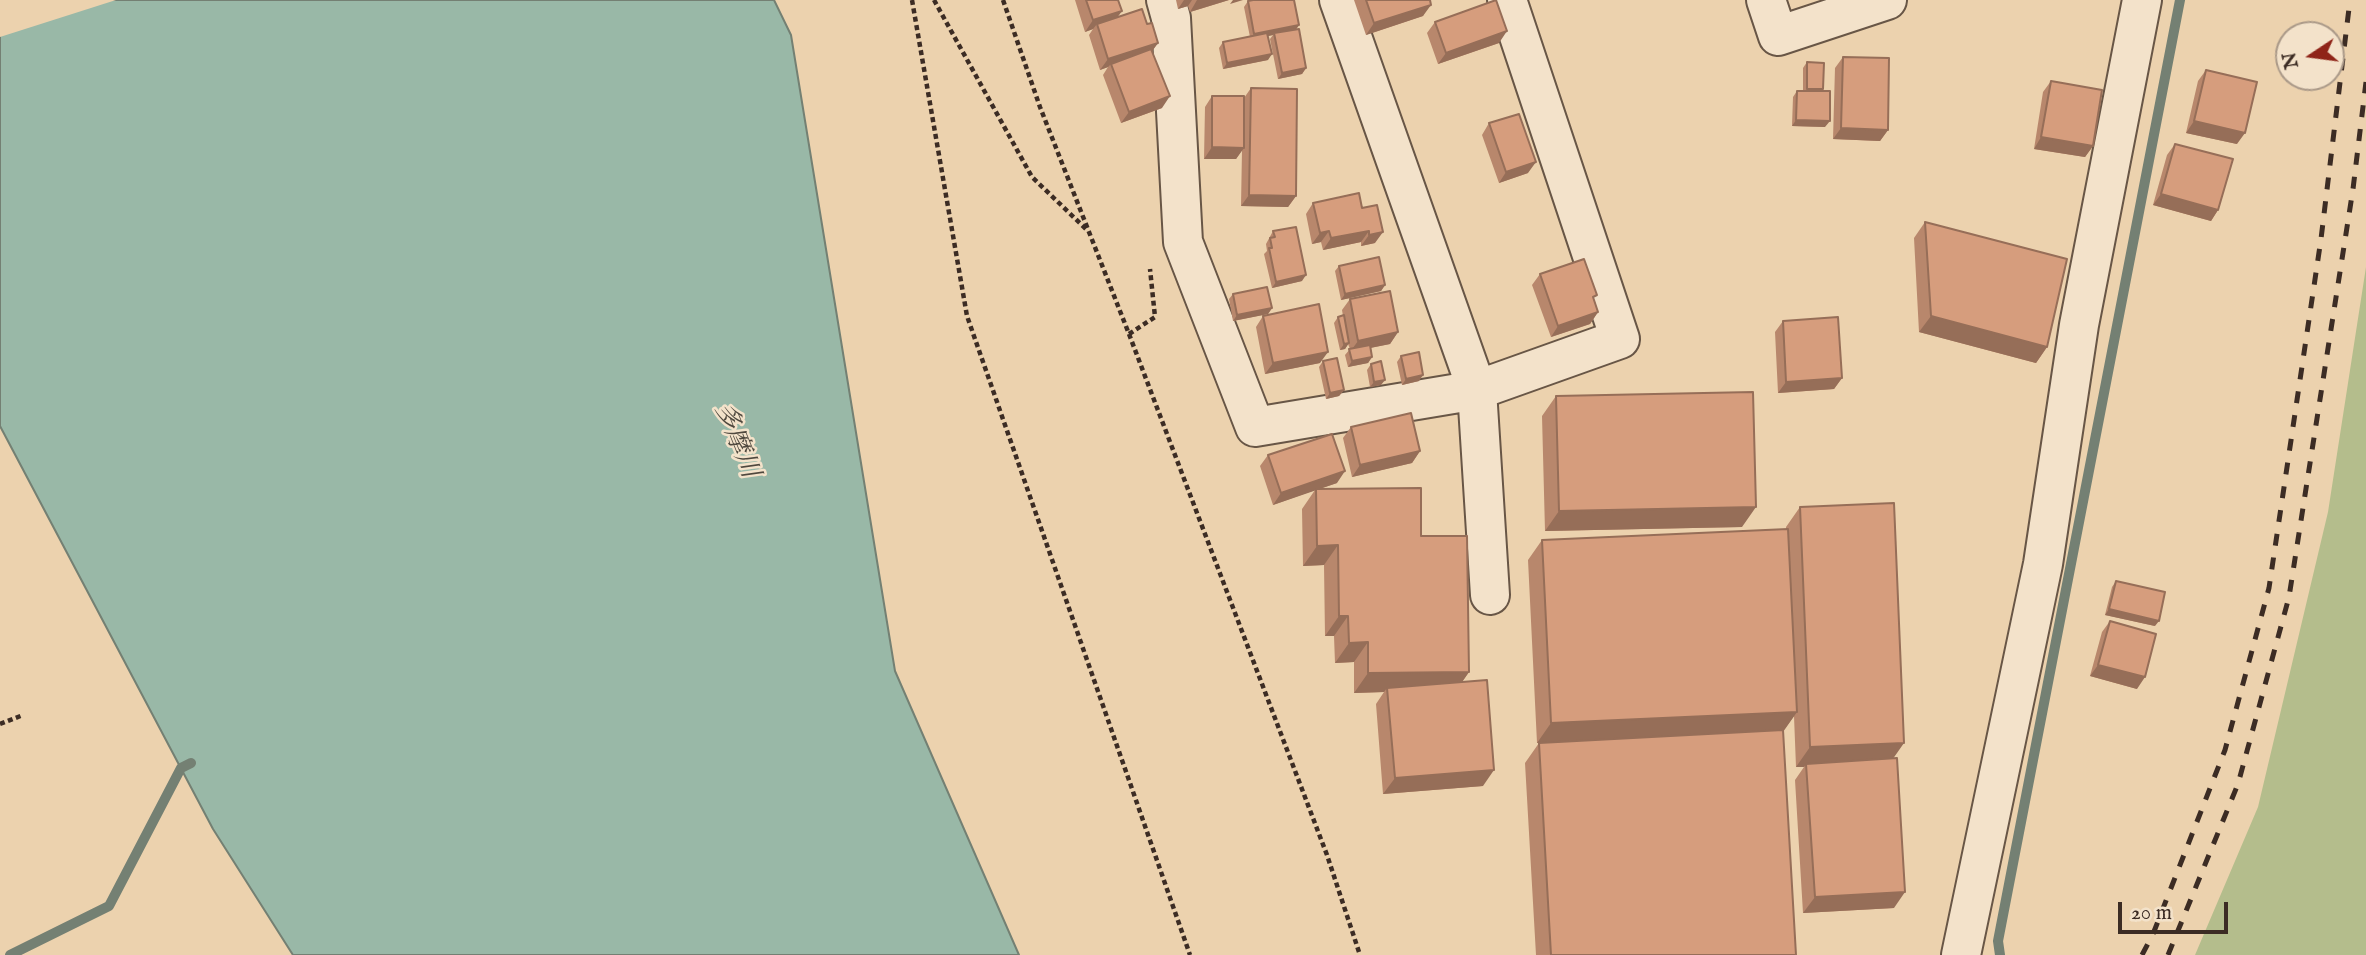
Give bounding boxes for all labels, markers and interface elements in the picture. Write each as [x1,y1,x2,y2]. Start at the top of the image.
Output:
north arrow [2275,21,2345,91]
text: N [2278,50,2305,71]
water label: 多摩川 [706,399,764,483]
scale bar [2121,888,2231,932]
text: 20 m [2131,900,2172,927]

